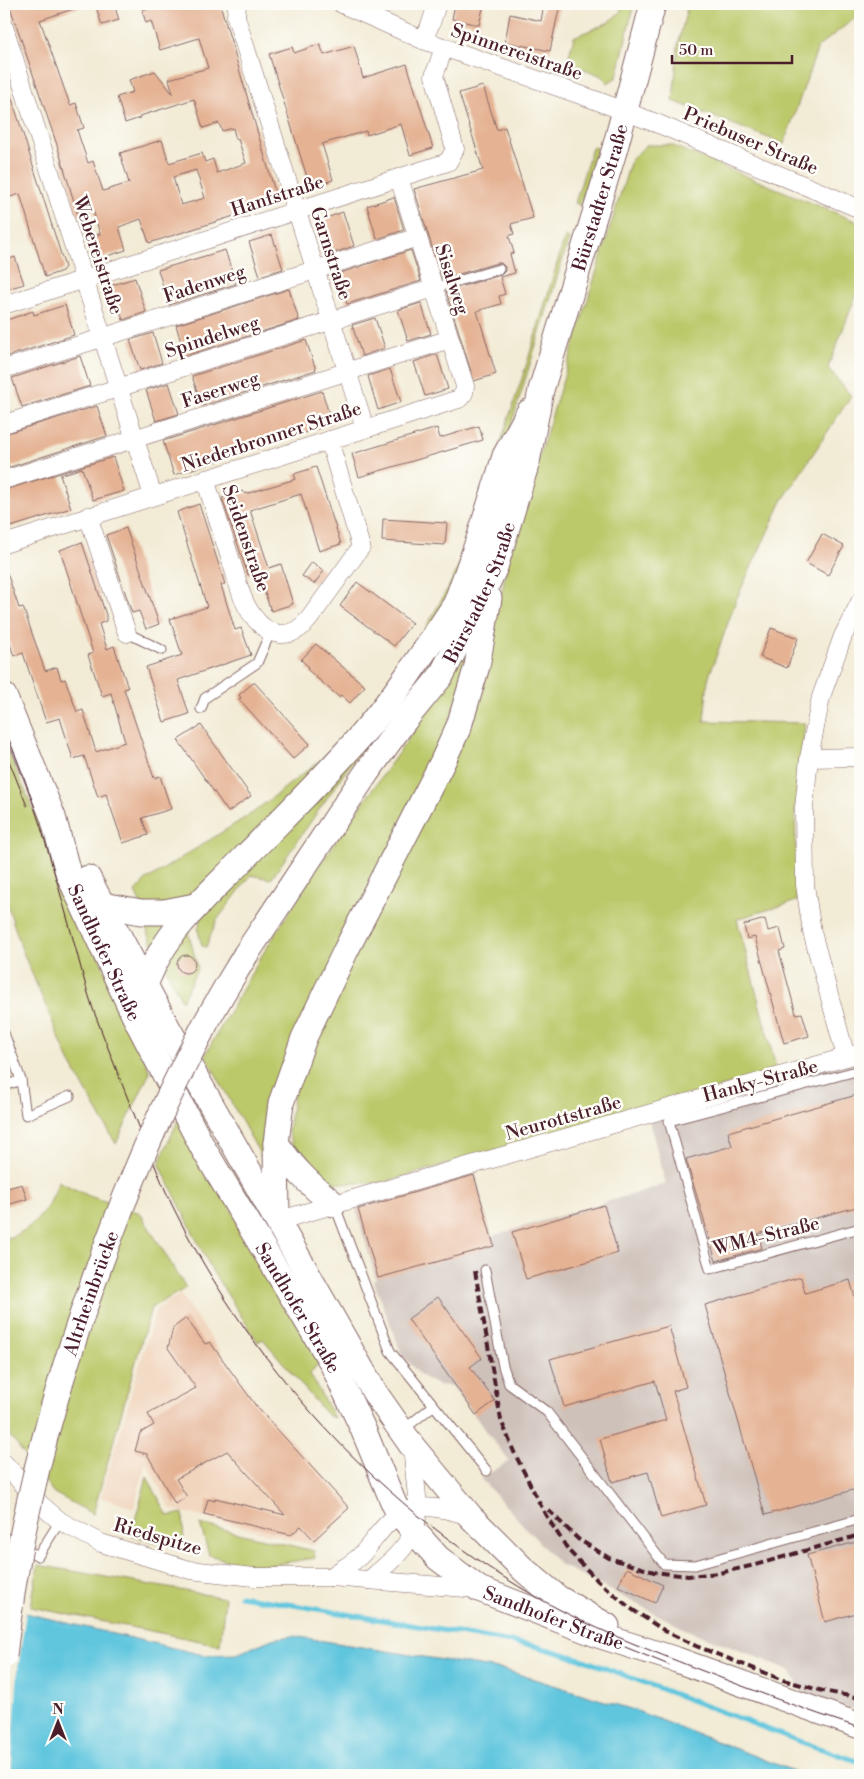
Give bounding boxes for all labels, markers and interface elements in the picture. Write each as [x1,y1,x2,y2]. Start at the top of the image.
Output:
street label: Spinnereistraße [448,18,586,86]
scale bar [672,32,792,64]
text: 50 m [679,41,713,60]
street label: Priebuser Straße [679,102,822,180]
street label: Bürstadter Straße [567,121,634,275]
street label: Hanfstraße [228,170,327,222]
street label: Webereistraße [67,192,128,318]
street label: Garnstraße [305,204,357,303]
street label: Sisalweg [429,241,475,318]
street label: Fadenweg [160,259,249,308]
street label: Spindelweg [162,310,263,363]
street label: Faserweg [178,366,262,414]
street label: Niederbronner Straße [178,397,364,477]
street label: Seidenstraße [217,482,276,595]
street label: Bürstadter Straße [438,519,521,669]
street label: Sandhofer Straße [62,880,146,1025]
street label: Hanky-Straße [700,1054,821,1108]
street label: Neurottstraße [503,1090,624,1146]
street label: WM4-Straße [710,1211,822,1261]
street label: Altrheinbrücke [58,1227,124,1360]
street label: Sandhofer Straße [250,1238,346,1377]
street label: Riedspitze [111,1513,205,1561]
street label: Sandhofer Straße [480,1581,627,1655]
north arrow [32,1696,82,1746]
text: N [52,1701,64,1719]

